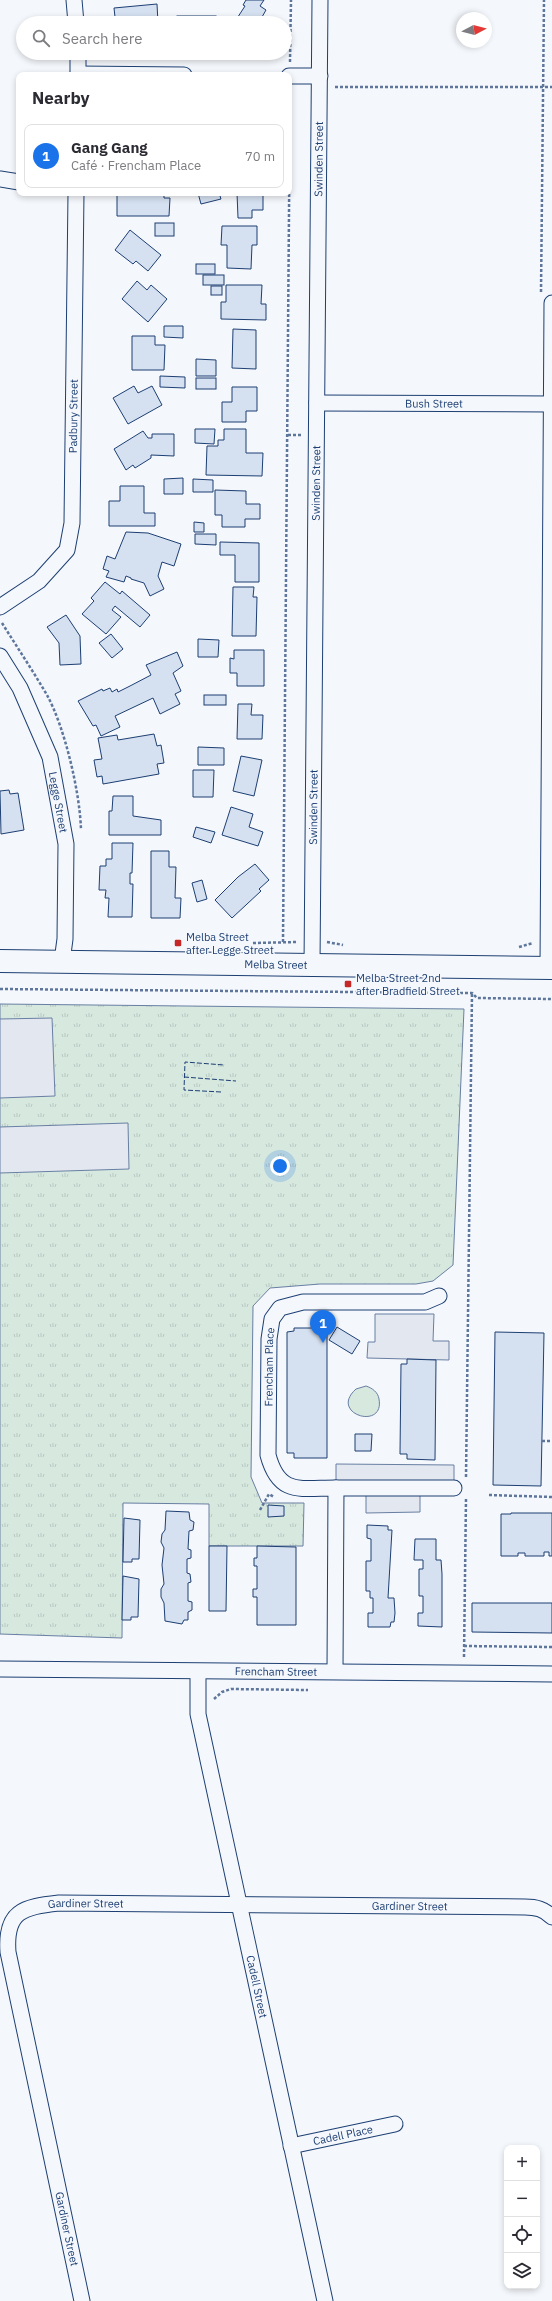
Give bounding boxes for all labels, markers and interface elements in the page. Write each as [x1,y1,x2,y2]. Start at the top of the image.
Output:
north arrow [456,12,492,48]
search box [16,16,292,60]
icon: search [30,27,52,49]
text: Search here [62,29,142,48]
text: Nearby [32,87,90,109]
street label: Swinden Street [311,121,326,197]
text: Gang Gang [71,138,148,157]
text: 1 [42,148,50,165]
text: 70 m [245,148,275,165]
text: Café · Frencham Place [71,157,201,174]
street label: Padbury Street [66,379,81,453]
street label: Bush Street [405,396,463,411]
street label: Swinden Street [309,445,323,521]
street label: Swinden Street [306,769,321,845]
street label: Legge Street [46,771,71,834]
place label: Melba Street after Legge Street [186,930,274,957]
marker: Melba Street after Legge Street [173,938,183,948]
street label: Melba Street [244,957,308,972]
place label: Melba Street 2nd after Bradfield Street [356,971,460,998]
marker: Melba Street 2nd after Bradfield Street [343,979,353,989]
your location [270,1156,290,1176]
pin: 1 [310,1310,336,1343]
street label: Frencham Place [261,1326,278,1406]
street label: Frencham Street [235,1664,317,1679]
street label: Gardiner Street [47,1896,124,1911]
street label: Gardiner Street [372,1899,448,1913]
street label: Cadell Street [243,1954,271,2020]
street label: Cadell Place [312,2122,374,2148]
map controls [504,2145,540,2289]
button: + [504,2145,540,2181]
button: − [504,2181,540,2217]
street label: Gardiner Street [52,2191,82,2268]
button: locate [504,2217,540,2253]
button: layers [504,2253,540,2289]

